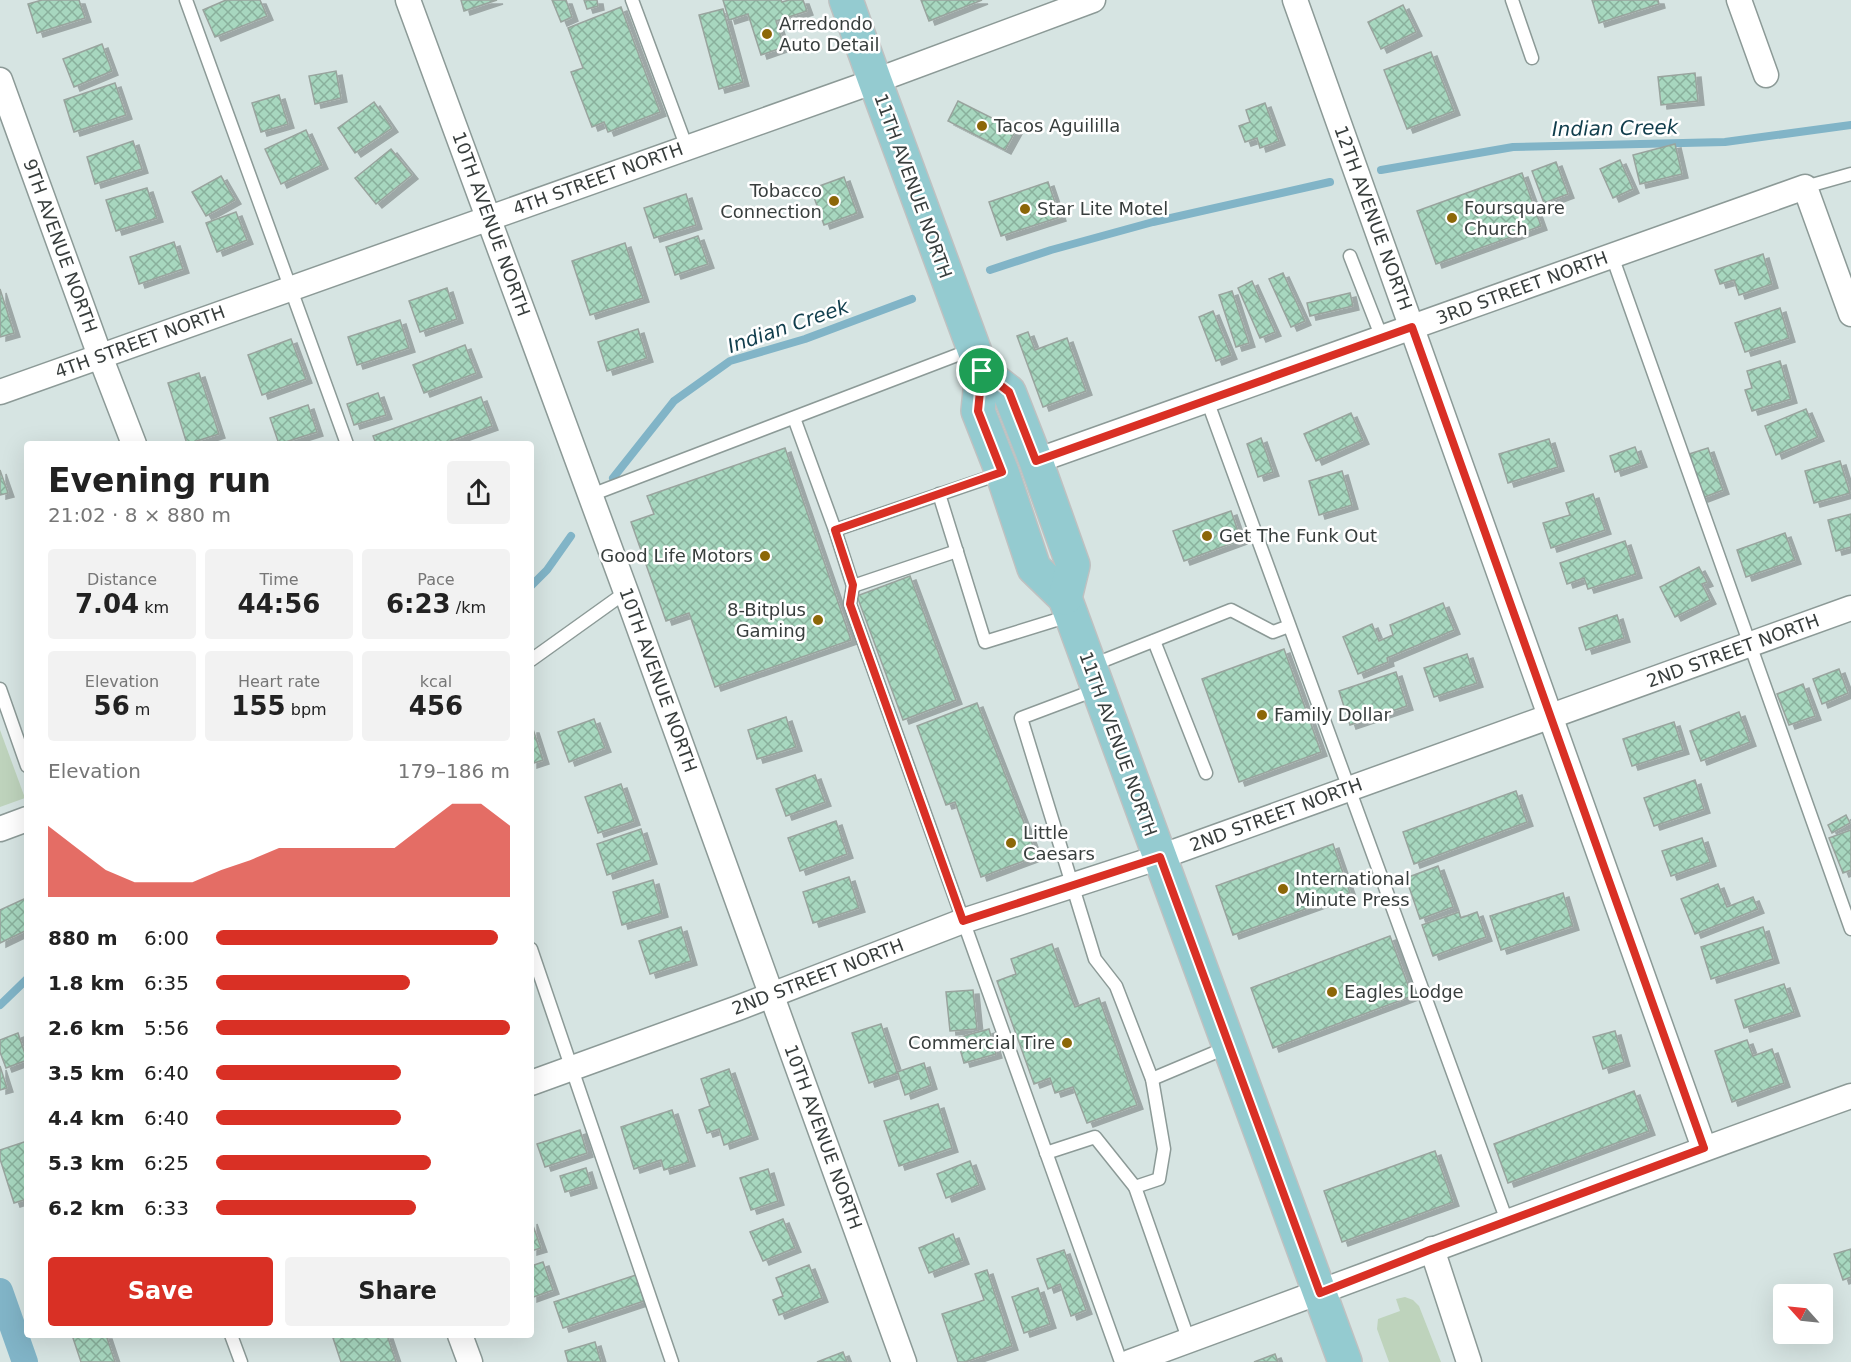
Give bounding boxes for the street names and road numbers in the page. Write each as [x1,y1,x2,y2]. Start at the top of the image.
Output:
street label: 11TH AVENUE NORTH [870,91,957,281]
street label: 12TH AVENUE NORTH [1330,123,1417,313]
street label: 10TH AVENUE NORTH [448,129,535,319]
street label: 4TH STREET NORTH [510,138,686,219]
street label: 9TH AVENUE NORTH [19,156,102,336]
street label: 3RD STREET NORTH [1433,247,1611,328]
street label: 4TH STREET NORTH [52,301,228,382]
street label: 10TH AVENUE NORTH [615,585,702,775]
street label: 2ND STREET NORTH [1644,609,1822,692]
street label: 11TH AVENUE NORTH [1075,649,1162,839]
street label: 2ND STREET NORTH [1187,773,1365,856]
street label: 2ND STREET NORTH [729,934,907,1019]
street label: 10TH AVENUE NORTH [780,1042,867,1232]

